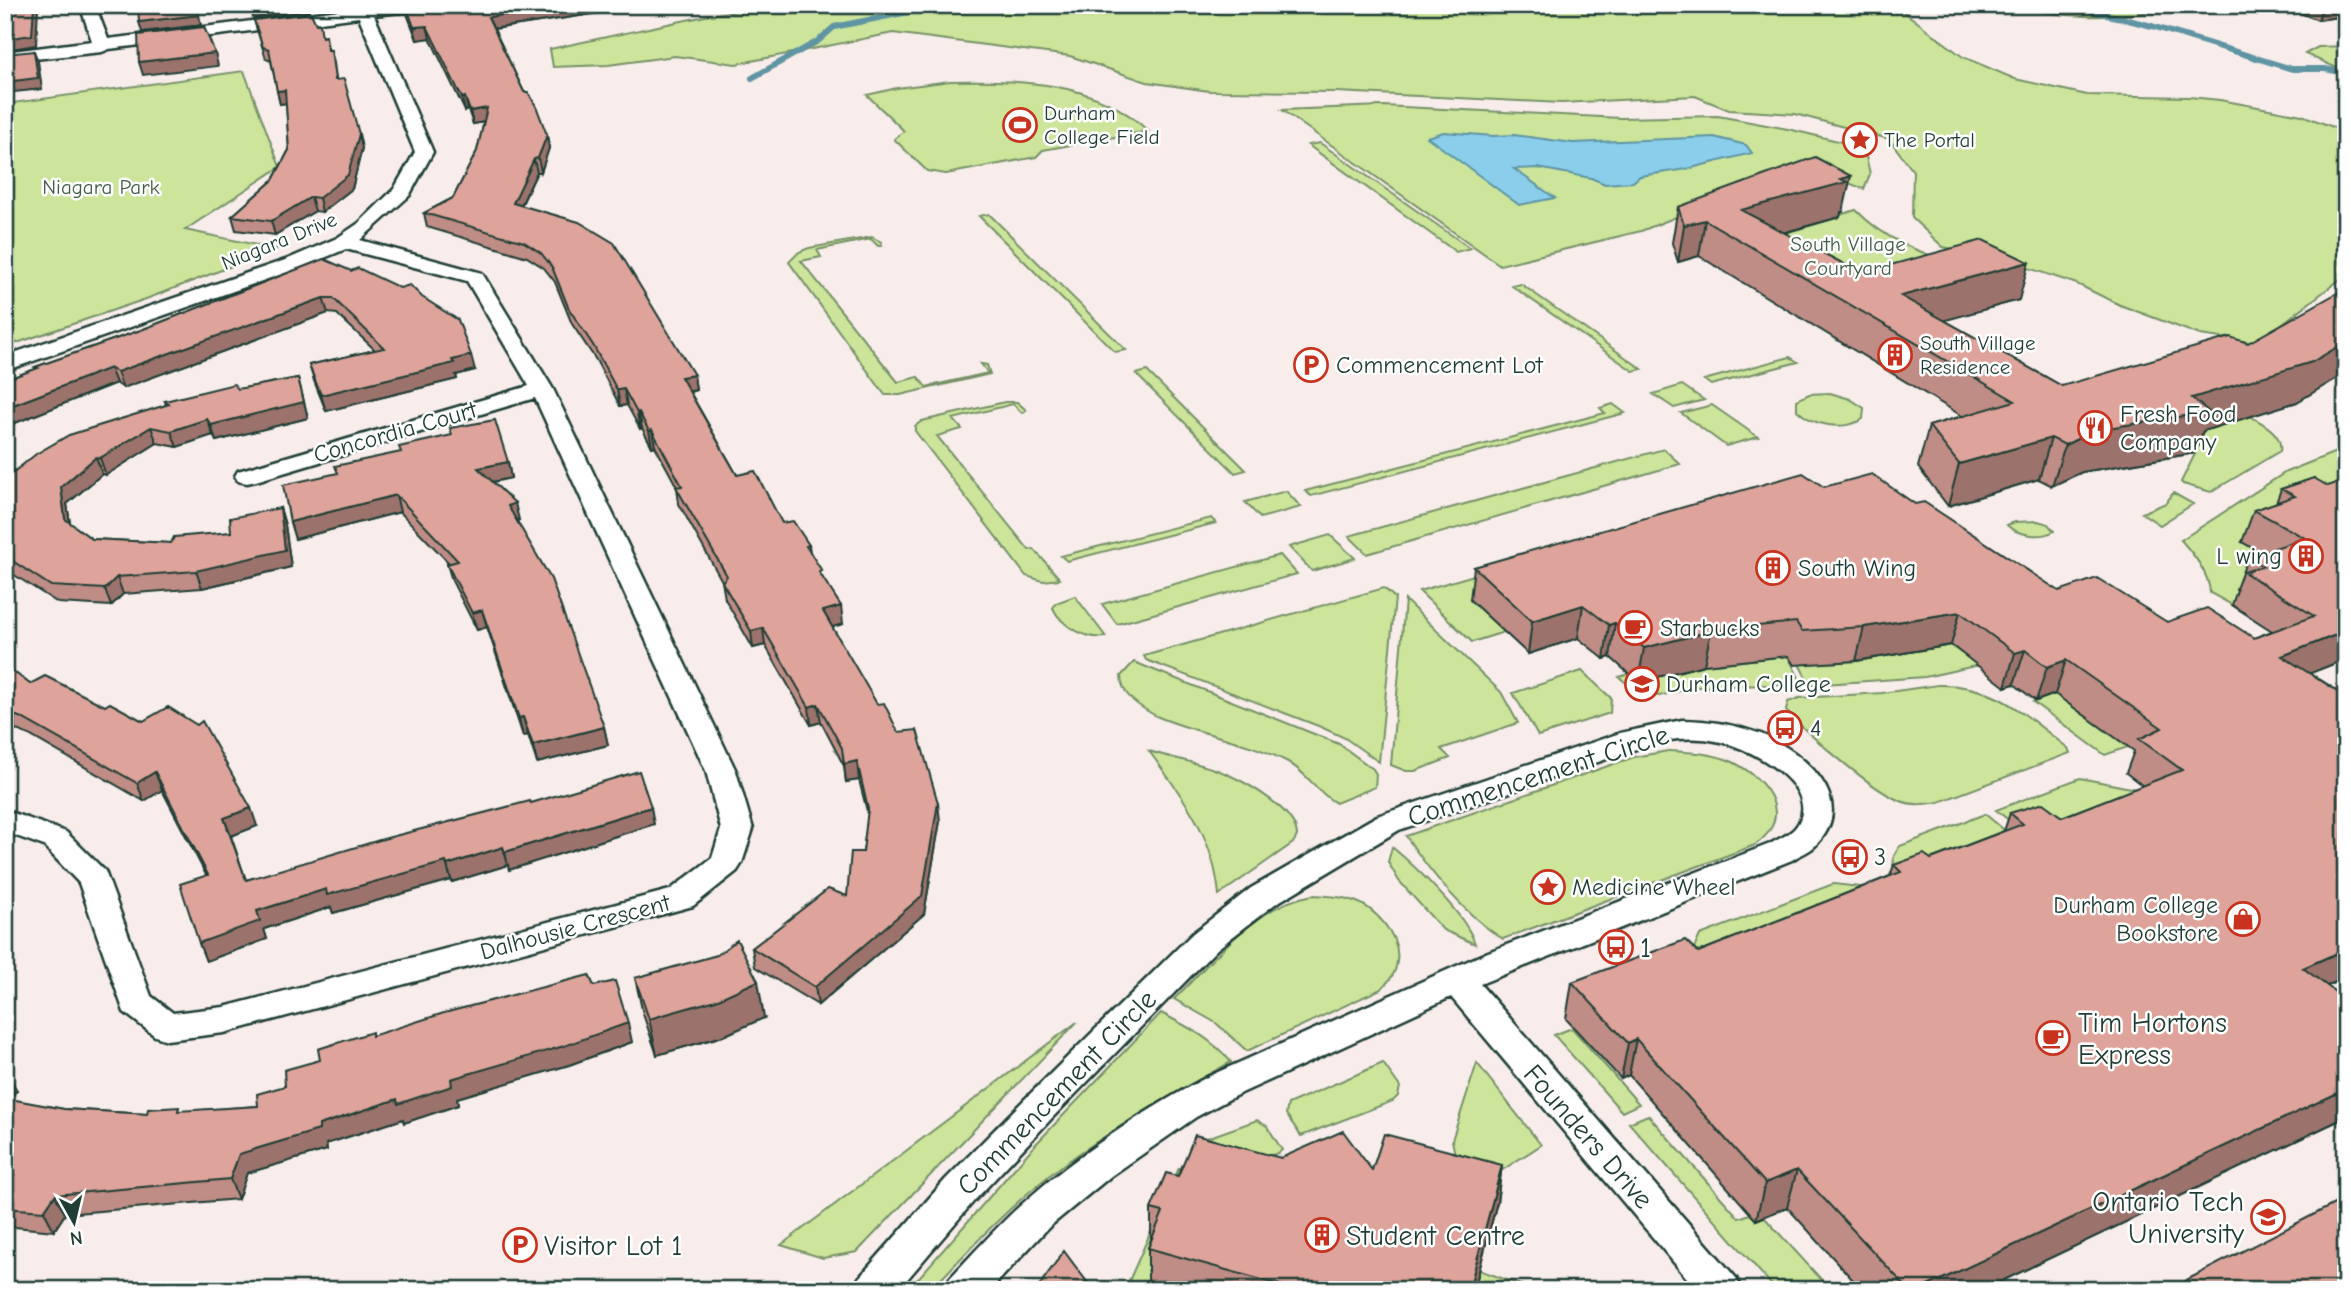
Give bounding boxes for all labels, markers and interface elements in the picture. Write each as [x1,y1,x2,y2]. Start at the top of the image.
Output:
place label: Durham College Field [1044,101,1160,149]
sports icon: Durham College Field [1001,106,1039,144]
place icon: The Portal [1841,121,1879,159]
place label: The Portal [1884,128,1975,152]
park label: Niagara Park [42,175,160,199]
street label: Niagara Drive [218,207,340,275]
park label: South Village Courtyard [1790,232,1906,280]
place label: South Village Residence [1920,331,2035,379]
building icon: South Village Residence [1876,336,1914,374]
parking icon: Commencement Lot [1292,346,1330,384]
place label: Commencement Lot [1336,351,1544,379]
street label: Concordia Court [310,395,481,469]
place label: Fresh Food Company [2120,400,2236,456]
restaurant icon: Fresh Food Company [2076,409,2114,447]
building icon: L wing [2287,537,2325,575]
place label: L wing [2216,542,2282,570]
building icon: South Wing [1754,549,1792,587]
place label: South Wing [1798,554,1916,582]
cafe icon: Starbucks [1616,609,1654,647]
place label: Starbucks [1660,614,1760,642]
school or university icon: Durham College [1623,665,1661,703]
place label: Durham College [1666,670,1831,698]
bus stop icon: 4 [1766,709,1804,747]
place label: 4 [1810,714,1822,742]
street label: Commencement Circle [1404,719,1673,833]
bus stop icon: 3 [1831,838,1869,876]
place label: 3 [1874,843,1886,871]
place icon: Medicine Wheel [1529,868,1567,906]
place label: Medicine Wheel [1572,873,1736,901]
street label: Dalhousie Crescent [477,888,674,966]
place label: Durham College Bookstore [2053,891,2218,947]
shop icon: Durham College Bookstore [2224,900,2262,938]
bus stop icon: 1 [1597,928,1635,966]
place label: 1 [1640,932,1651,964]
street label: Commencement Circle [950,983,1163,1202]
place label: Tim Hortons Express [2078,1007,2227,1071]
cafe icon: Tim Hortons Express [2034,1019,2072,1057]
street label: Founders Drive [1517,1058,1659,1215]
north arrow [38,1186,108,1256]
place label: Ontario Tech University [2092,1186,2244,1250]
school or university icon: Ontario Tech University [2249,1198,2287,1236]
building icon: Student Centre [1303,1216,1341,1254]
place label: Student Centre [1346,1220,1525,1252]
text: N [69,1226,84,1250]
parking icon: Visitor Lot 1 [501,1226,539,1264]
place label: Visitor Lot 1 [544,1230,682,1262]

